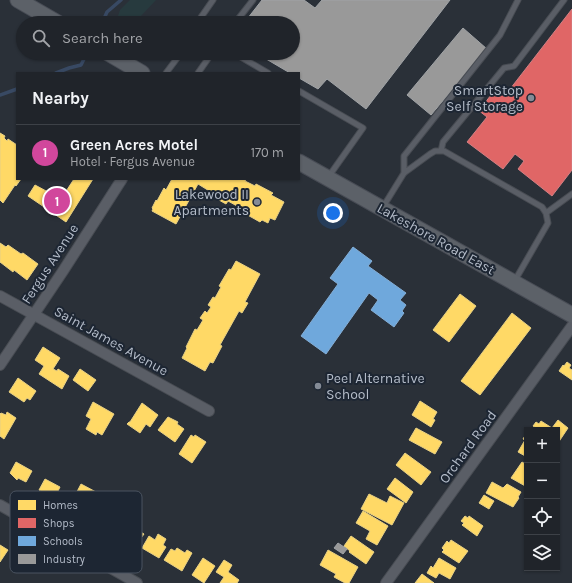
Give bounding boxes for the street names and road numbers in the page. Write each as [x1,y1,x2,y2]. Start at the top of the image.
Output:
street label: Lakeshore Road East [374,200,498,278]
street label: Fergus Avenue [18,221,82,307]
street label: Saint James Avenue [51,303,171,379]
street label: Orchard Road [436,407,500,487]

